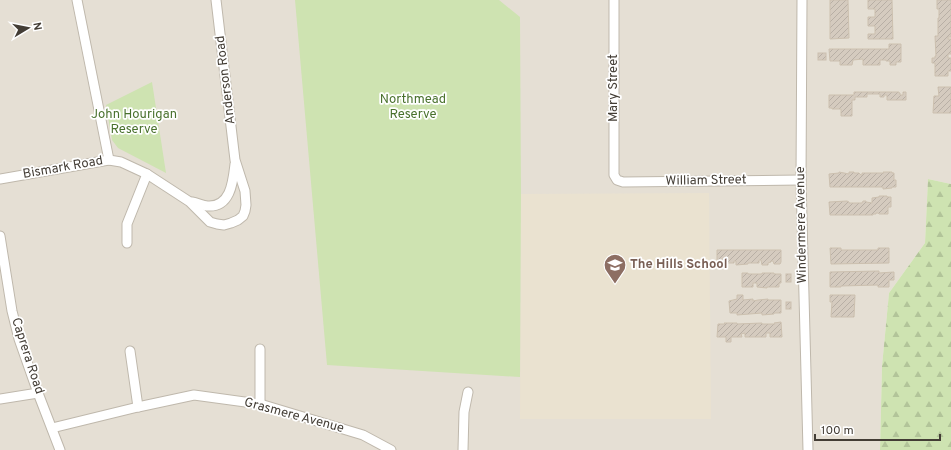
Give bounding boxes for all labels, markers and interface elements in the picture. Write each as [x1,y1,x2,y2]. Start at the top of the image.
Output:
north arrow [8,8,48,48]
text: N [29,21,44,32]
street label: Anderson Road [213,35,239,125]
street label: Mary Street [606,54,622,122]
park label: Northmead Reserve [380,92,446,123]
park label: John Hourigan Reserve [91,107,177,138]
street label: Bismark Road [22,153,104,183]
street label: Windermere Avenue [793,166,811,284]
street label: William Street [665,172,747,190]
school or university icon: The Hills School [602,252,628,285]
place label: The Hills School [630,257,727,273]
street label: Caprera Road [7,316,47,396]
street label: Grasmere Avenue [242,395,346,437]
scale bar [815,416,940,442]
text: 100 m [821,423,854,439]

